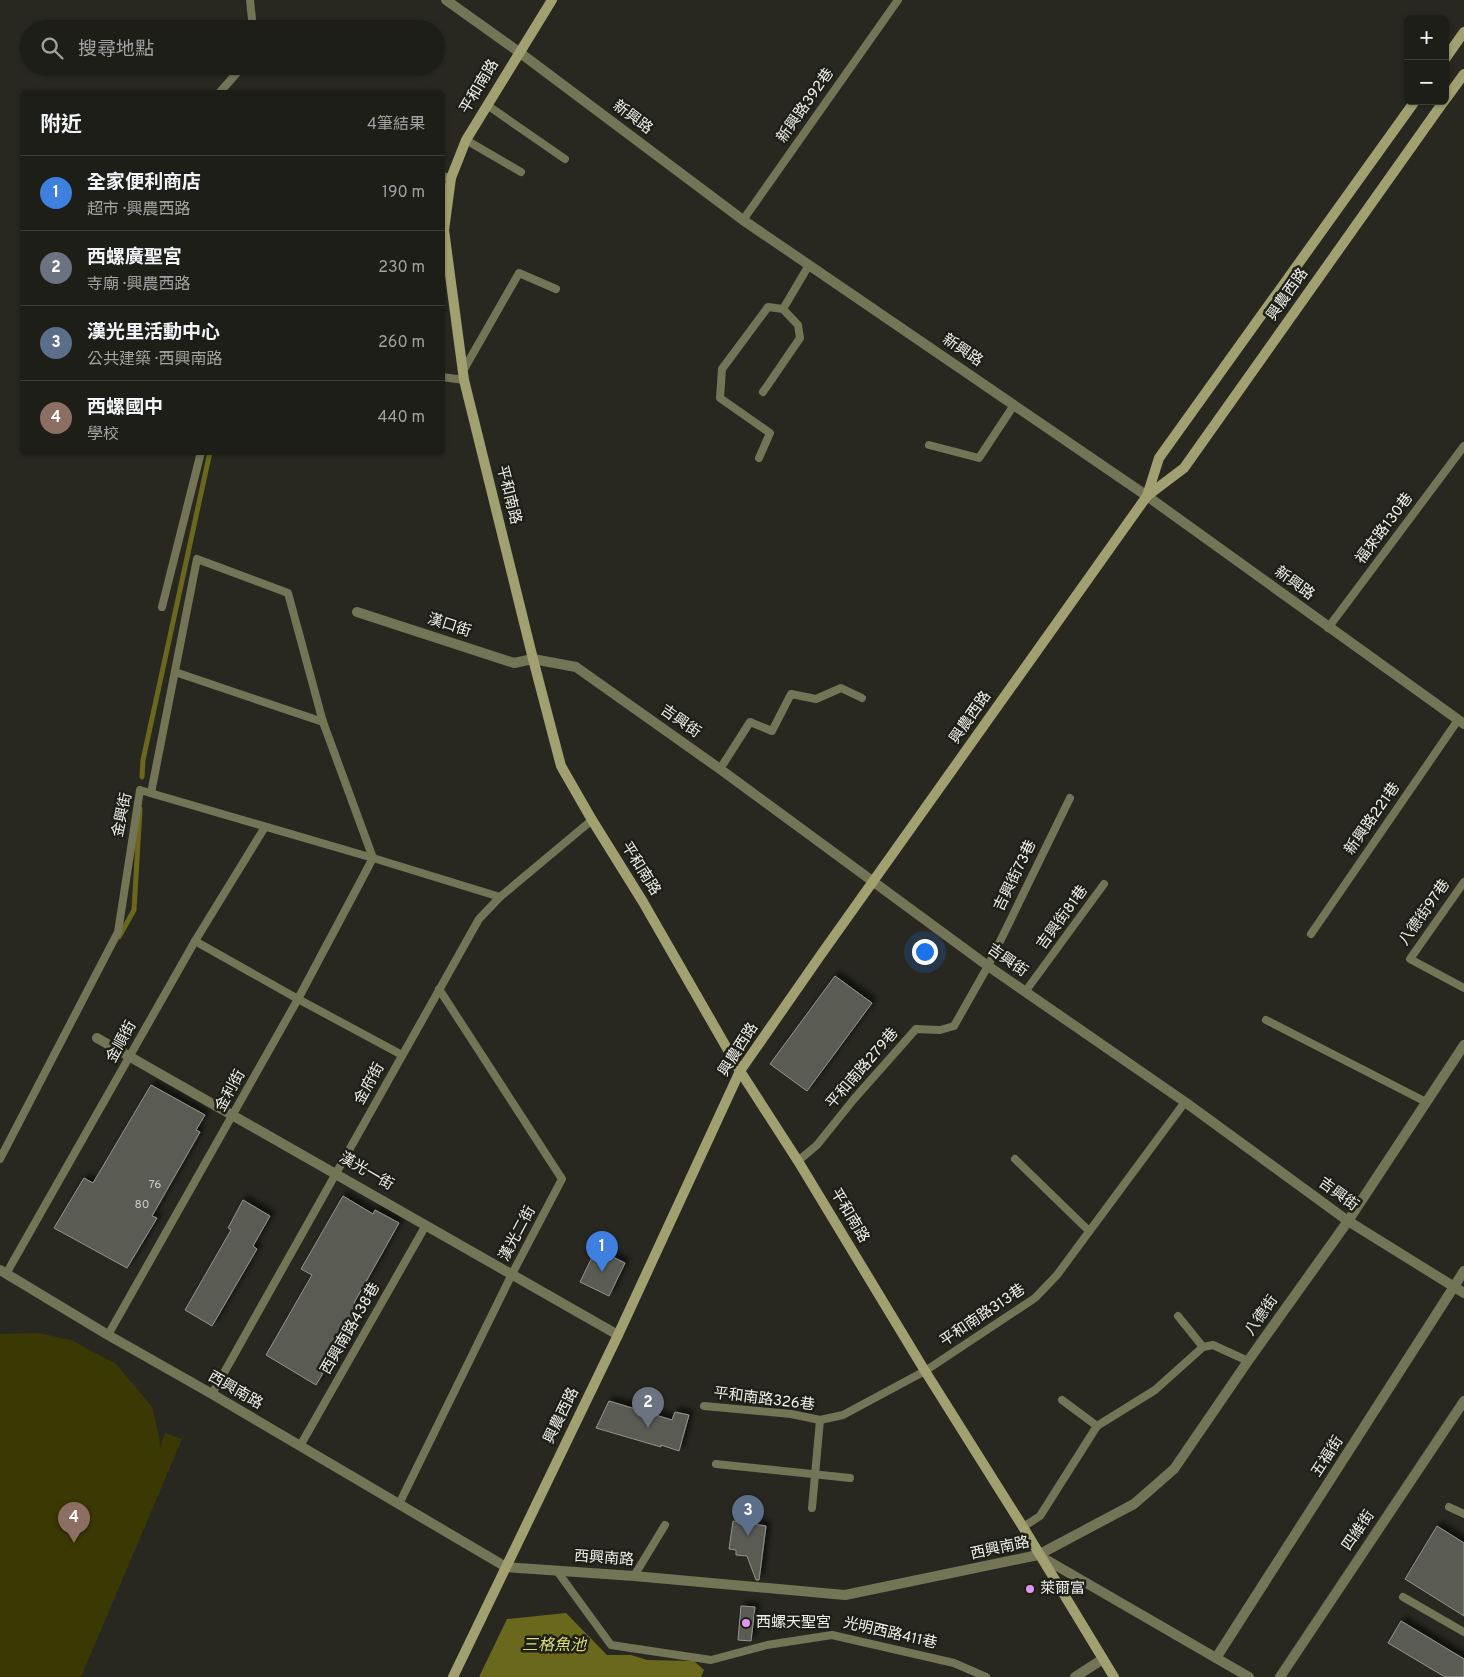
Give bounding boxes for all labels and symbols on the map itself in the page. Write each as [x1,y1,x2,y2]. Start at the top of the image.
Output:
street label: 平和南路 [456,56,504,118]
street label: 新興路392巷 [773,65,839,147]
street label: 新興路 [608,97,656,139]
street label: 興農西路 [1263,265,1313,325]
street label: 新興路 [938,331,986,371]
street label: 平和南路 [492,464,524,526]
street label: 福來路130巷 [1352,490,1418,568]
street label: 新興路 [1270,563,1318,605]
street label: 漢口街 [425,610,473,642]
street label: 興農西路 [946,688,996,748]
street label: 吉興街 [656,701,704,743]
street label: 新興路221巷 [1341,779,1405,859]
street label: 金興街 [109,791,137,839]
street label: 吉興街73巷 [991,837,1041,915]
street label: 平和南路 [616,839,664,899]
street label: 八德街97巷 [1395,876,1455,950]
street label: 吉興街81巷 [1033,882,1093,954]
your location [912,939,938,965]
street label: 吉興街 [983,940,1031,982]
street label: 金順街 [103,1018,141,1066]
street label: 興農西路 [715,1020,763,1080]
street label: 平和南路279巷 [823,1025,903,1113]
street label: 金府街 [351,1060,389,1108]
street label: 金利街 [212,1067,250,1115]
street label: 漢光一街 [335,1149,397,1195]
street label: 吉興街 [1314,1174,1362,1216]
house number: 76 [149,1177,161,1193]
street label: 平和南路 [825,1185,873,1247]
house number: 80 [135,1197,149,1213]
street label: 漢光二街 [496,1203,540,1265]
pin: 1 [586,1231,618,1272]
street label: 西興南路438巷 [317,1280,385,1378]
street label: 平和南路313巷 [937,1281,1029,1351]
street label: 八德街 [1240,1292,1283,1340]
street label: 西興南路 [204,1368,266,1414]
street label: 平和南路326巷 [712,1384,816,1416]
street label: 興農西路 [540,1385,584,1447]
pin: 2 [632,1387,664,1428]
street label: 五福街 [1308,1433,1348,1481]
pin: 3 [732,1495,764,1536]
pin: 4 [58,1502,90,1543]
street label: 四維街 [1339,1507,1379,1555]
street label: 西興南路 [969,1533,1031,1565]
street label: 西興南路 [573,1547,635,1571]
place label: 萊爾富 [1040,1580,1085,1599]
marker: 萊爾富 [1024,1583,1036,1595]
place label: 西螺天聖宮 [756,1614,831,1633]
street label: 光明西路411巷 [841,1614,939,1654]
marker: 西螺天聖宮 [740,1617,752,1629]
water label: 三格魚池 [522,1636,588,1656]

